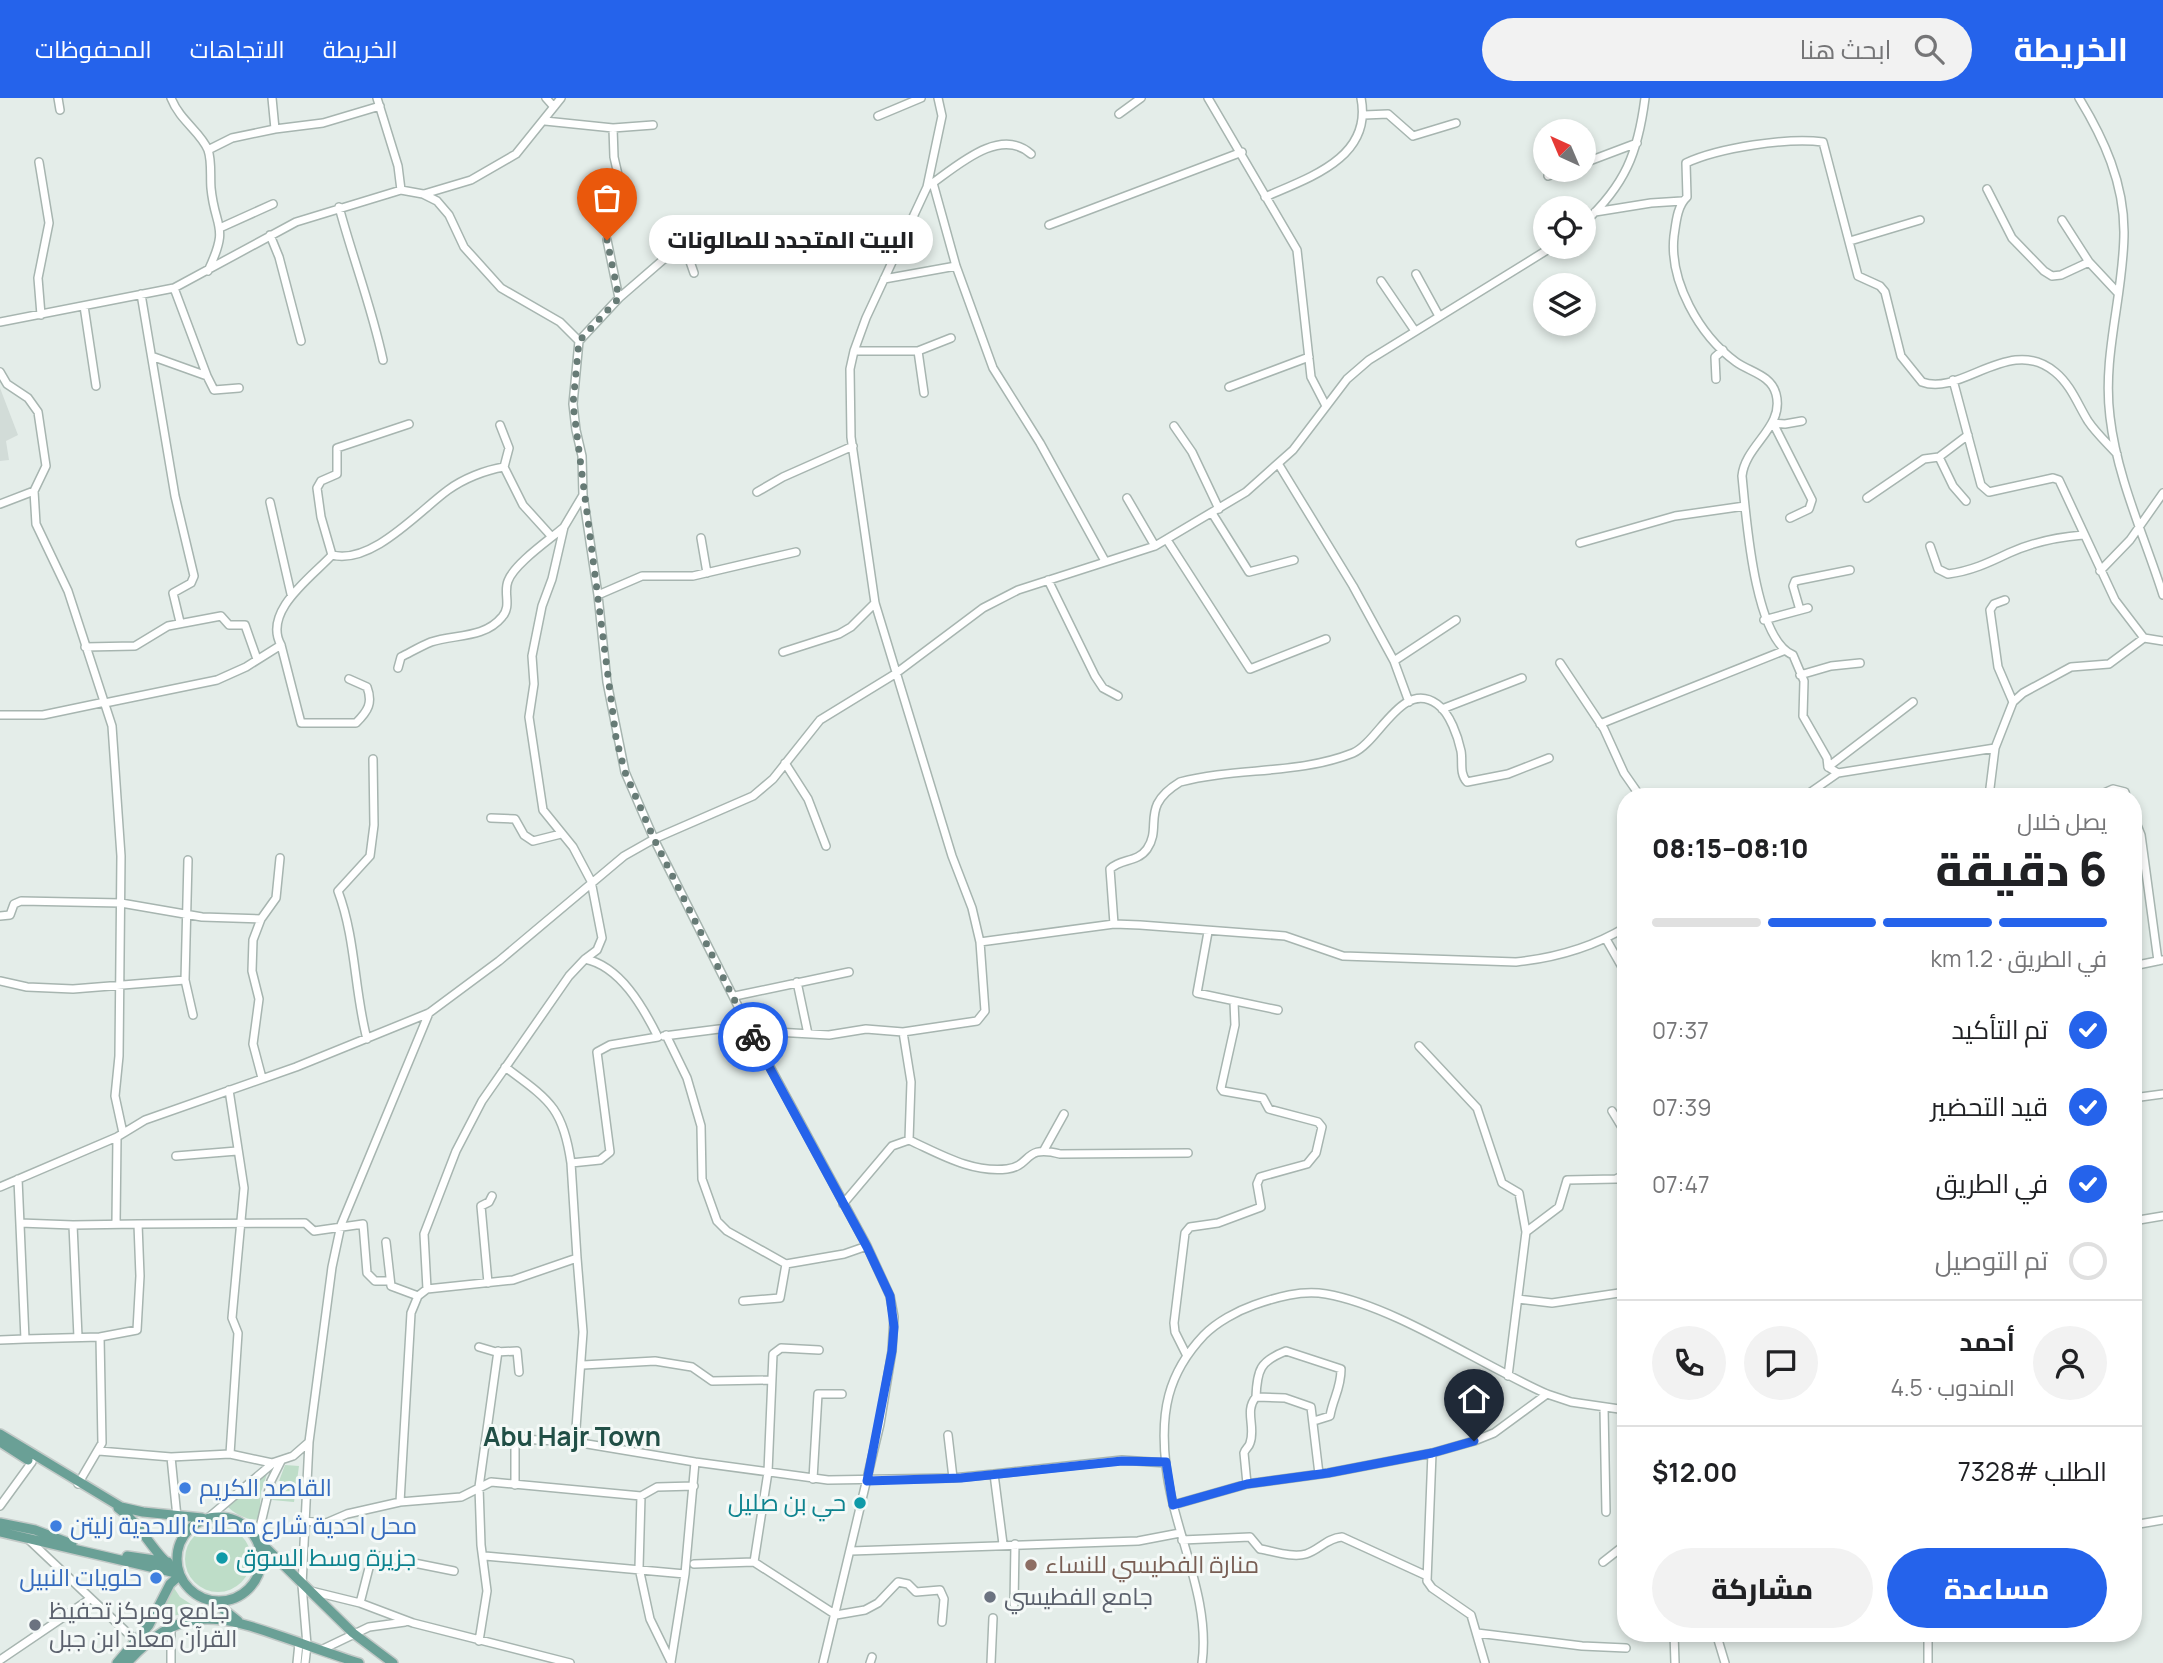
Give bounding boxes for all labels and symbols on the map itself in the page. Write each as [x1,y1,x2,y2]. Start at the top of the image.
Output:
north arrow [1533,119,1596,182]
pin [577,168,637,240]
callout: البيت المتجدد للصالونات [649,216,932,264]
courier [718,1002,788,1072]
pin [1444,1369,1504,1441]
district label: Abu Hajr Town [483,1418,661,1454]
place label: القاصد الكريم [199,1470,332,1504]
marker: القاصد الكريم [177,1480,193,1496]
place label: حي بن صليل [728,1485,846,1522]
marker: حي بن صليل [852,1495,868,1511]
place label: محل احدية شارع محلات الاحدية زليتن [70,1508,417,1542]
marker: محل احدية شارع محلات الاحدية زليتن [48,1518,64,1534]
place label: جزيرة وسط السوق [236,1540,416,1573]
place label: منارة الفطيسي للنساء [1045,1547,1259,1583]
marker: جزيرة وسط السوق [214,1550,230,1566]
marker: منارة الفطيسي للنساء [1023,1557,1039,1573]
place label: حلويات النبيل [19,1560,142,1593]
marker: حلويات النبيل [148,1570,164,1586]
place label: جامع الفطيسي [1004,1579,1153,1615]
marker: جامع الفطيسي [982,1589,998,1605]
place label: جامع ومركز تحفيظ القرآن معاذ ابن جبل [49,1593,238,1654]
marker: جامع ومركز تحفيظ القرآن معاذ ابن جبل [27,1617,43,1633]

